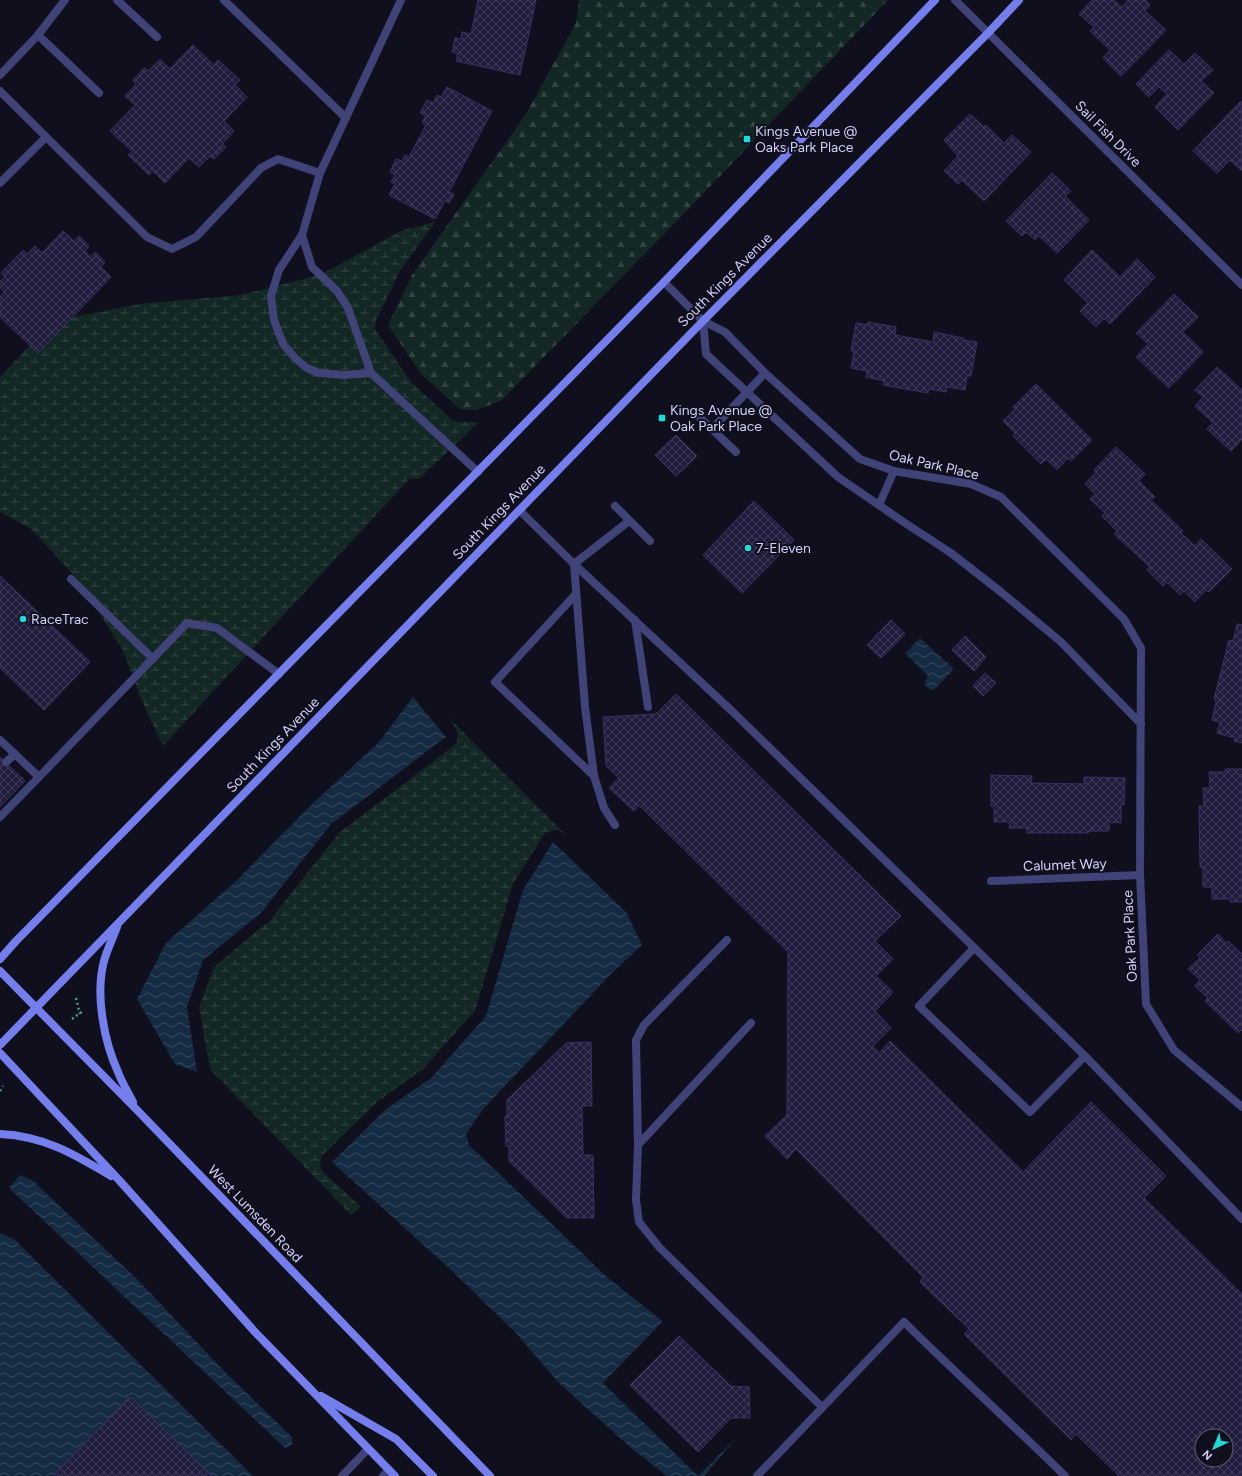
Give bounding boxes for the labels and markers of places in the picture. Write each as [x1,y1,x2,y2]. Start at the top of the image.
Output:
place label: Kings Avenue @ Oaks Park Place [755,123,858,156]
marker: Kings Avenue @ Oaks Park Place [742,134,752,144]
place label: Kings Avenue @ Oak Park Place [670,402,773,435]
marker: Kings Avenue @ Oak Park Place [657,413,667,423]
place label: 7-Eleven [756,540,811,557]
marker: 7-Eleven [743,543,753,553]
place label: RaceTrac [31,611,89,628]
marker: RaceTrac [18,614,28,624]

